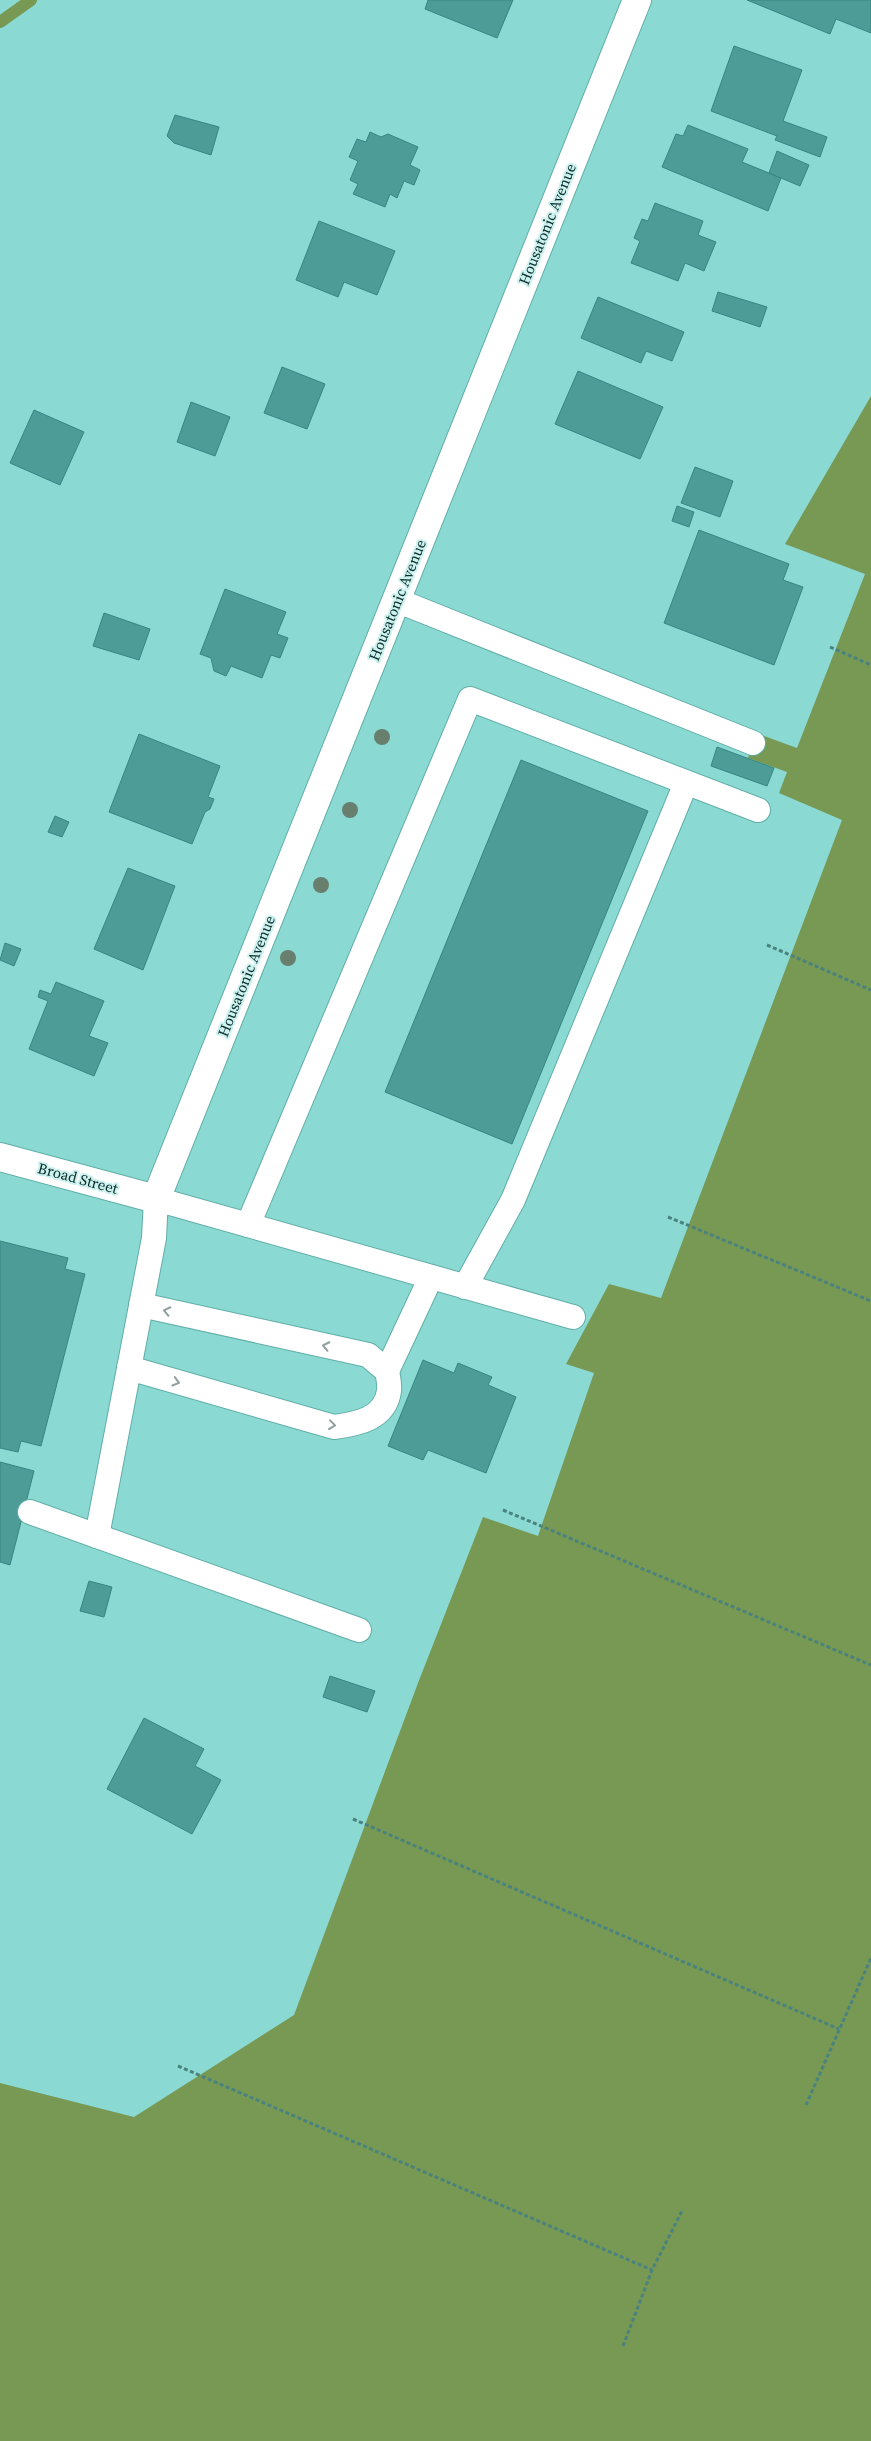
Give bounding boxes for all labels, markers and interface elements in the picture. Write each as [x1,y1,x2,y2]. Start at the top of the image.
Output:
street label: Housatonic Avenue [513,160,581,288]
street label: Housatonic Avenue [363,536,431,664]
street label: Housatonic Avenue [212,912,280,1040]
street label: Broad Street [36,1157,121,1199]
one-way arrow [163,1306,171,1317]
one-way arrow [321,1341,330,1352]
one-way arrow [171,1376,179,1386]
one-way arrow [328,1420,337,1430]

